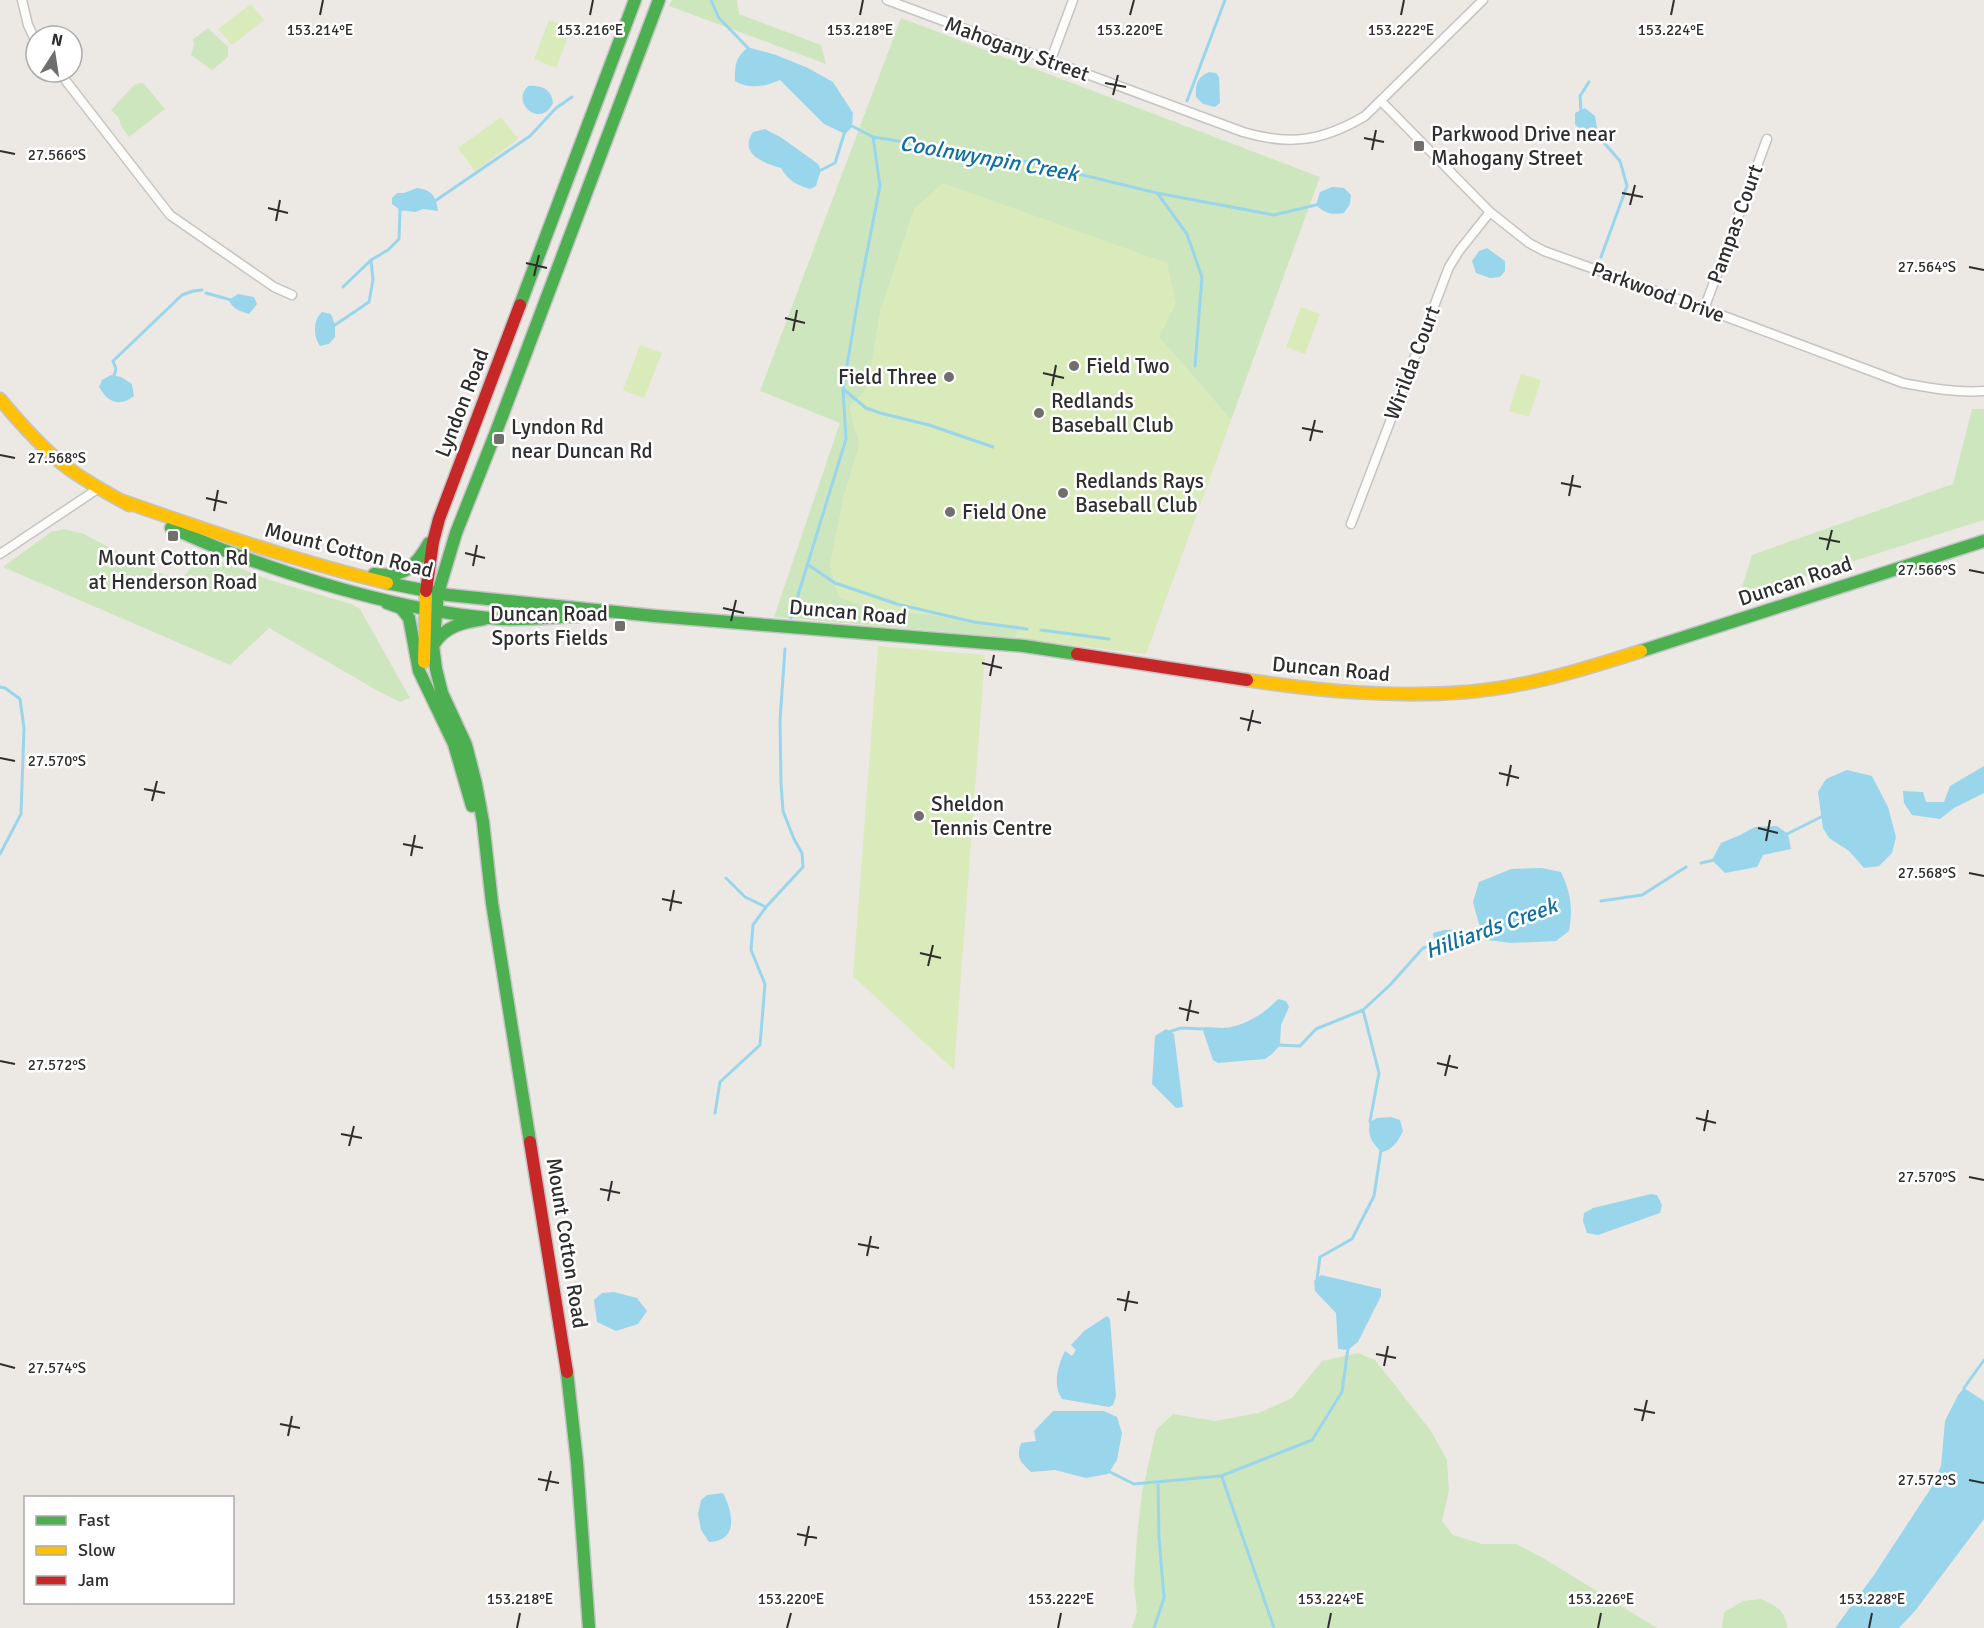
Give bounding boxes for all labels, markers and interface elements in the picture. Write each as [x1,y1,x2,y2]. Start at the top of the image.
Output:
street label: Mahogany Street [941,11,1093,87]
text: 153.214°E [287,21,353,39]
text: 153.216°E [557,21,623,39]
text: 153.218°E [827,21,893,39]
text: 153.220°E [1097,21,1163,39]
text: 153.222°E [1368,21,1434,39]
text: 153.224°E [1638,21,1704,39]
north arrow [24,24,84,84]
text: N [49,29,64,51]
place label: Parkwood Drive near Mahogany Street [1431,121,1616,171]
water label: Coolnwynpin Creek [898,129,1082,187]
marker: Parkwood Drive near Mahogany Street [1412,139,1426,153]
text: 27.566°S [28,146,86,164]
street label: Pampas Court [1701,161,1769,287]
street label: Parkwood Drive [1588,256,1728,328]
text: 27.564°S [1898,258,1956,276]
street label: Wirilda Court [1378,302,1446,424]
street label: Lyndon Road [429,345,495,461]
place label: Field Two [1086,353,1170,379]
marker: Field Two [1067,359,1081,373]
place label: Field Three [838,364,937,390]
marker: Field Three [942,370,956,384]
place label: Redlands Baseball Club [1051,388,1174,438]
marker: Redlands Baseball Club [1032,406,1046,420]
place label: Lyndon Rd near Duncan Rd [511,414,653,464]
marker: Lyndon Rd near Duncan Rd [492,432,506,446]
text: 27.568°S [28,449,86,467]
place label: Redlands Rays Baseball Club [1075,468,1204,518]
marker: Redlands Rays Baseball Club [1056,486,1070,500]
place label: Field One [962,499,1047,525]
marker: Field One [943,505,957,519]
street label: Mount Cotton Road [262,517,436,583]
marker: Mount Cotton Rd at Henderson Road [166,529,180,543]
place label: Mount Cotton Rd at Henderson Road [88,545,258,595]
street label: Duncan Road [1735,550,1855,612]
text: 27.566°S [1898,561,1956,579]
street label: Duncan Road [788,594,908,630]
place label: Duncan Road Sports Fields [490,601,608,651]
marker: Duncan Road Sports Fields [613,619,627,633]
street label: Duncan Road [1271,651,1391,687]
text: 27.570°S [28,752,86,770]
place label: Sheldon Tennis Centre [931,791,1052,841]
marker: Sheldon Tennis Centre [912,809,926,823]
text: 27.568°S [1898,864,1956,882]
water label: Hilliards Creek [1421,891,1563,964]
text: 27.572°S [28,1056,86,1074]
street label: Mount Cotton Road [541,1156,593,1330]
text: 27.570°S [1898,1168,1956,1186]
text: 27.574°S [28,1359,86,1377]
text: 27.572°S [1898,1471,1956,1489]
legend [24,1496,234,1604]
text: Fast [78,1509,110,1531]
text: Slow [78,1539,115,1561]
text: Jam [78,1569,109,1591]
text: 153.218°E [487,1590,553,1608]
text: 153.220°E [758,1590,824,1608]
text: 153.222°E [1028,1590,1094,1608]
text: 153.224°E [1298,1590,1364,1608]
text: 153.226°E [1568,1590,1634,1608]
text: 153.228°E [1839,1590,1905,1608]

